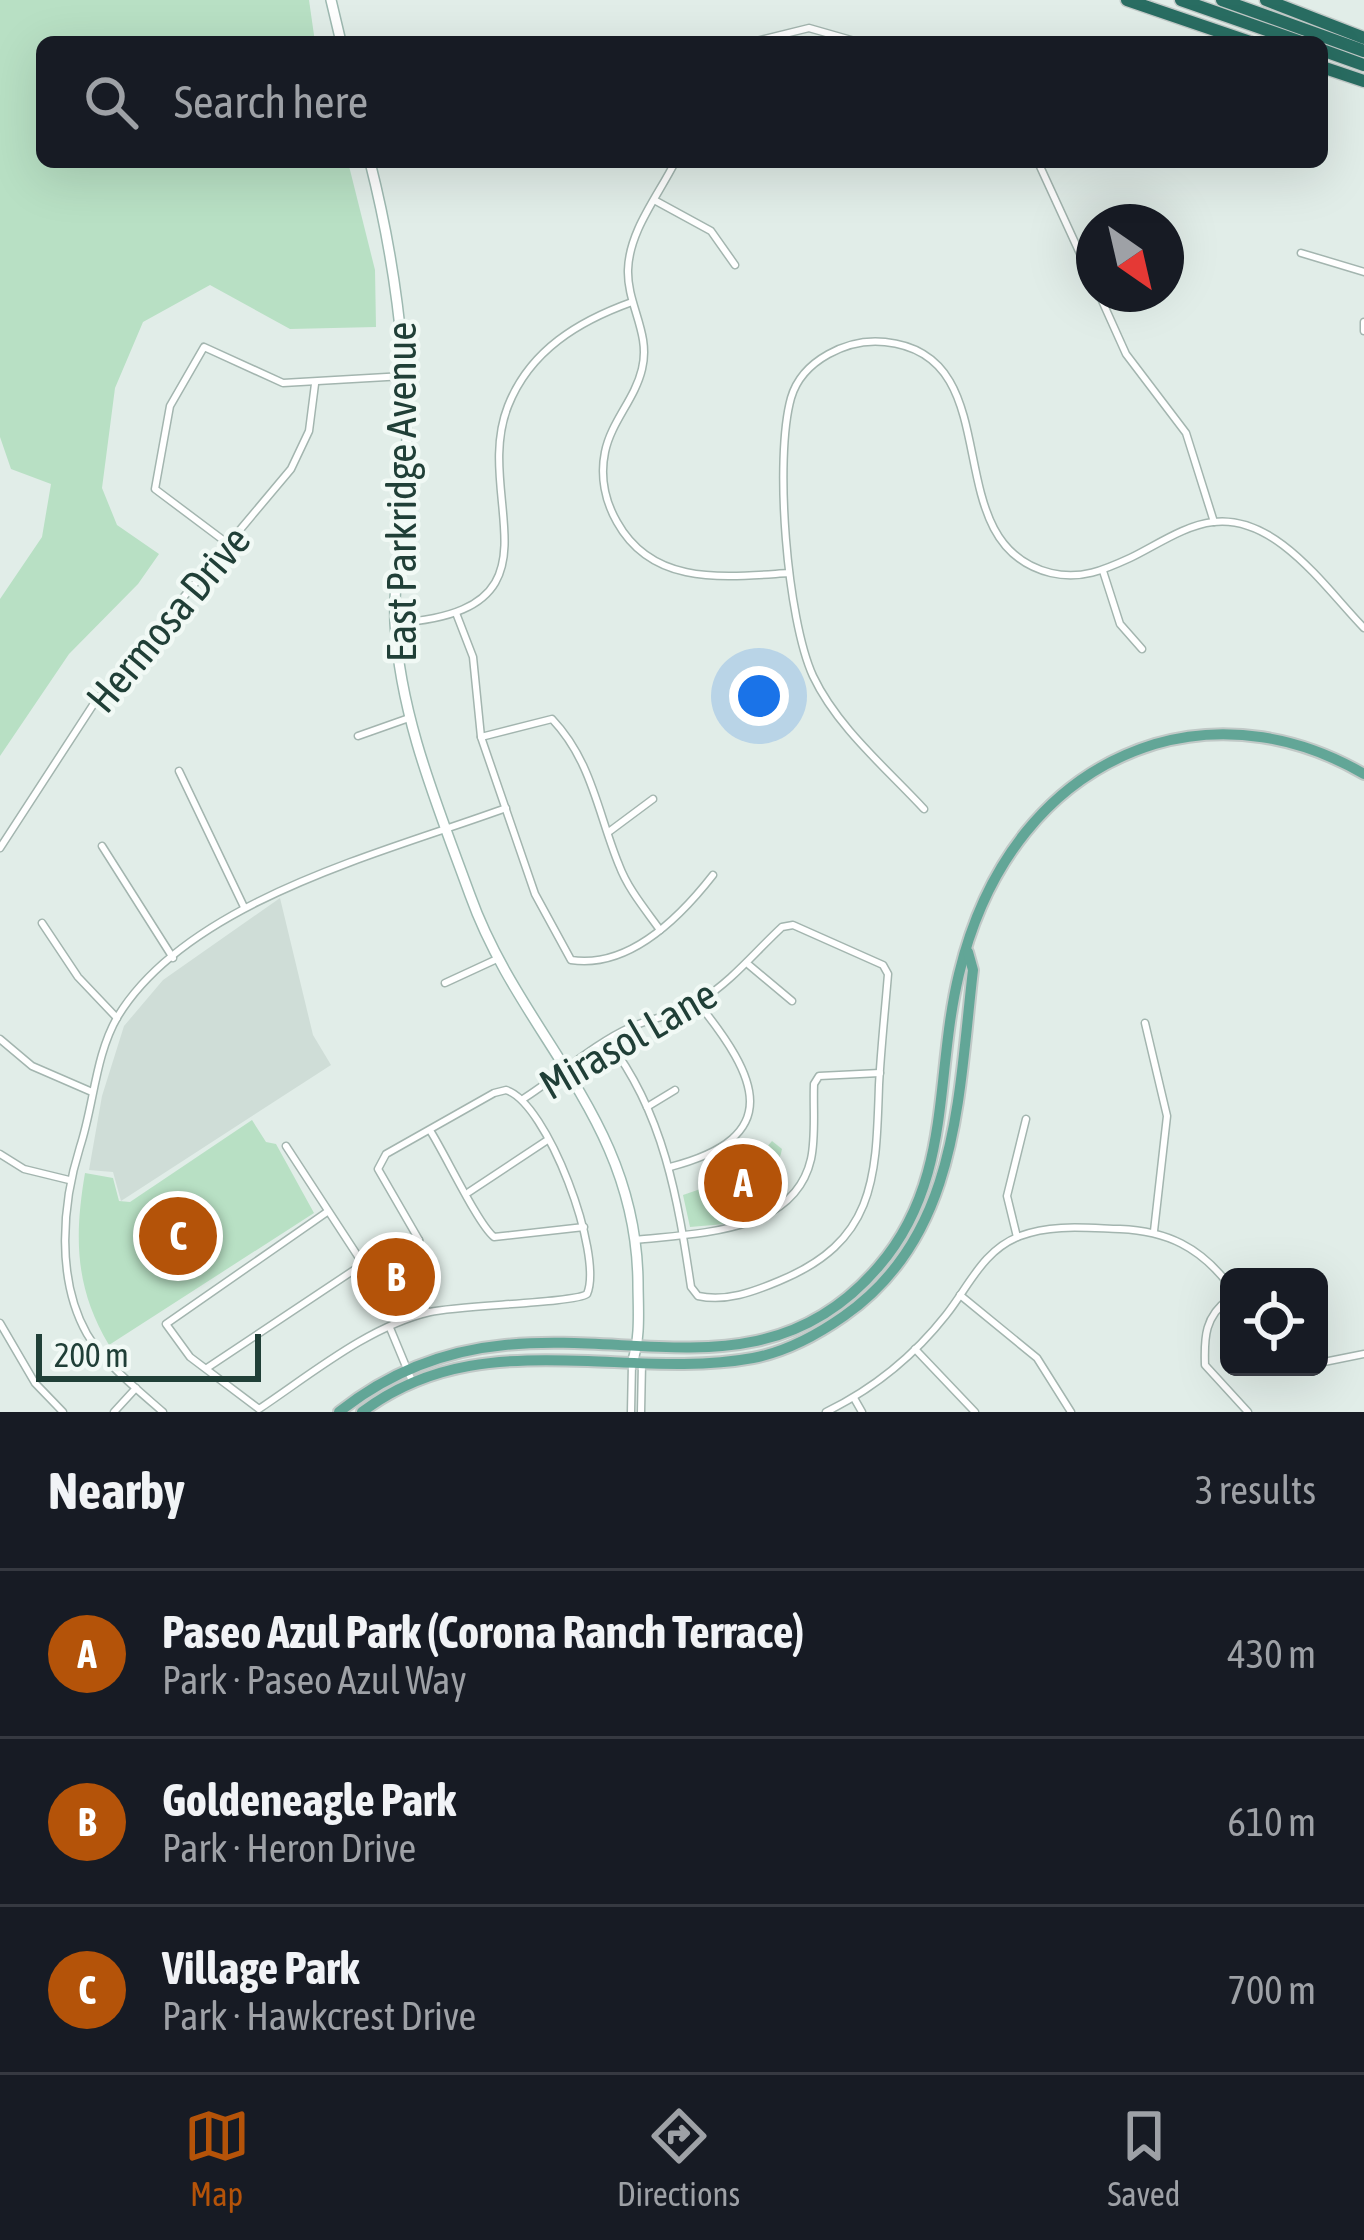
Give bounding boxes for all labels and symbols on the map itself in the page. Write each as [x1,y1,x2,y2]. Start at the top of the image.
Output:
north arrow [1076,204,1184,312]
street label: East Parkridge Avenue [377,322,425,662]
street label: Hermosa Drive [77,516,259,722]
your location [729,666,789,726]
street label: Mirasol Lane [531,969,725,1109]
pin: A [704,1138,782,1228]
pin: C [139,1191,217,1281]
pin: B [357,1232,435,1322]
scale bar [36,1328,261,1381]

